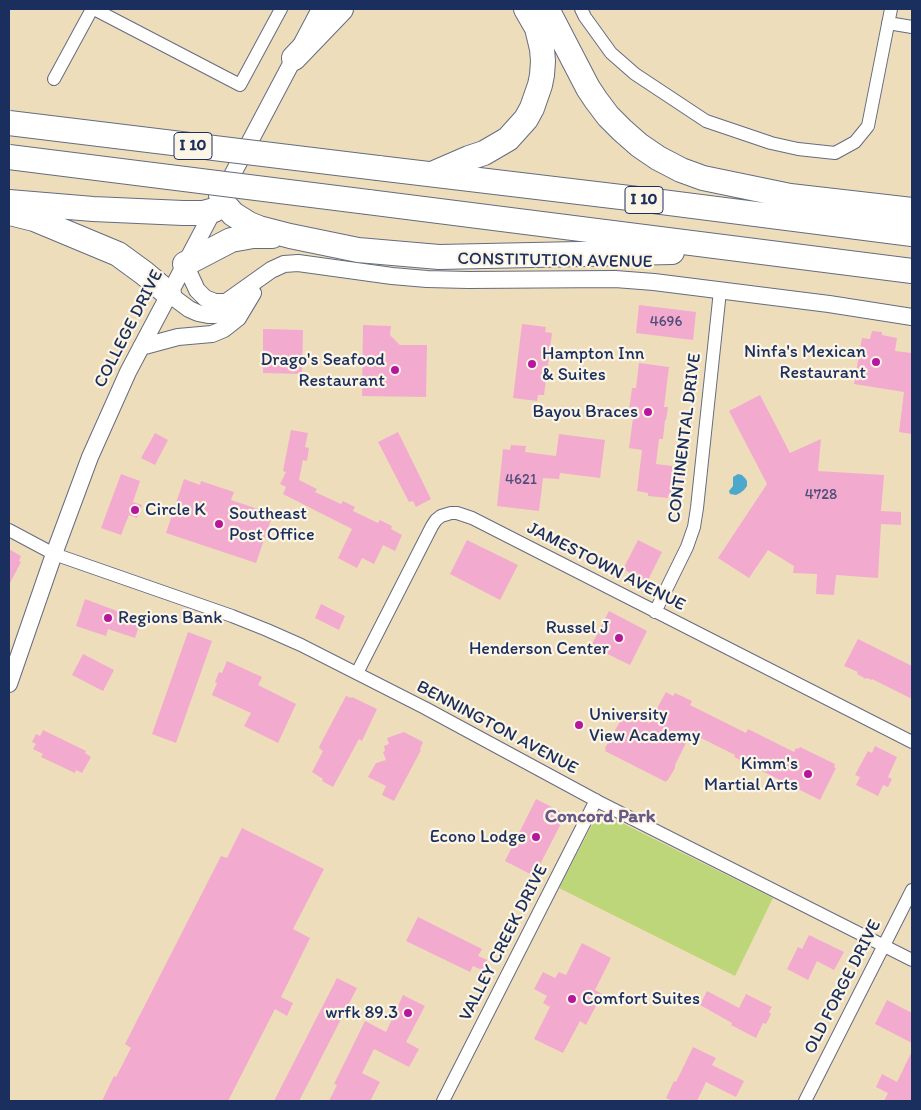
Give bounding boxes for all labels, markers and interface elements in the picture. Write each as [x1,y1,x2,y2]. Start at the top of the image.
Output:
road number: I 10 [174,132,212,160]
road number: I 10 [625,186,663,214]
street label: CONSTITUTION AVENUE [457,248,653,274]
street label: COLLEGE DRIVE [90,266,168,392]
house number: 4696 [650,313,682,331]
place label: Ninfa's Mexican Restaurant [744,341,866,384]
place label: Hampton Inn & Suites [542,343,644,386]
place label: Drago's Seafood Restaurant [260,349,385,392]
street label: CONTINENTAL DRIVE [664,352,706,524]
marker: Ninfa's Mexican Restaurant [870,356,882,368]
marker: Hampton Inn & Suites [526,358,538,370]
marker: Drago's Seafood Restaurant [389,364,401,376]
place label: Bayou Braces [533,401,638,423]
marker: Bayou Braces [642,406,654,418]
house number: 4621 [505,471,537,489]
house number: 4728 [805,486,837,504]
place label: Circle K [145,499,206,521]
place label: Southeast Post Office [229,503,315,546]
marker: Circle K [129,504,141,516]
marker: Southeast Post Office [213,518,225,530]
street label: JAMESTOWN AVENUE [523,518,689,616]
place label: Regions Bank [118,607,222,629]
marker: Regions Bank [102,612,114,624]
place label: Russel J Henderson Center [469,617,609,660]
marker: Russel J Henderson Center [613,632,625,644]
street label: BENNINGTON AVENUE [412,676,582,780]
place label: University View Academy [589,704,700,746]
marker: University View Academy [573,719,585,731]
place label: Kimm's Martial Arts [704,753,798,796]
marker: Kimm's Martial Arts [802,768,814,780]
district label: Concord Park [545,806,655,828]
place label: Econo Lodge [430,826,526,848]
marker: Econo Lodge [530,831,542,843]
street label: VALLEY CREEK DRIVE [455,861,553,1025]
street label: OLD FORGE DRIVE [800,916,886,1058]
place label: Comfort Suites [582,988,700,1010]
marker: Comfort Suites [566,993,578,1005]
place label: wrfk 89.3 [325,1002,398,1024]
marker: wrfk 89.3 [402,1007,414,1019]

